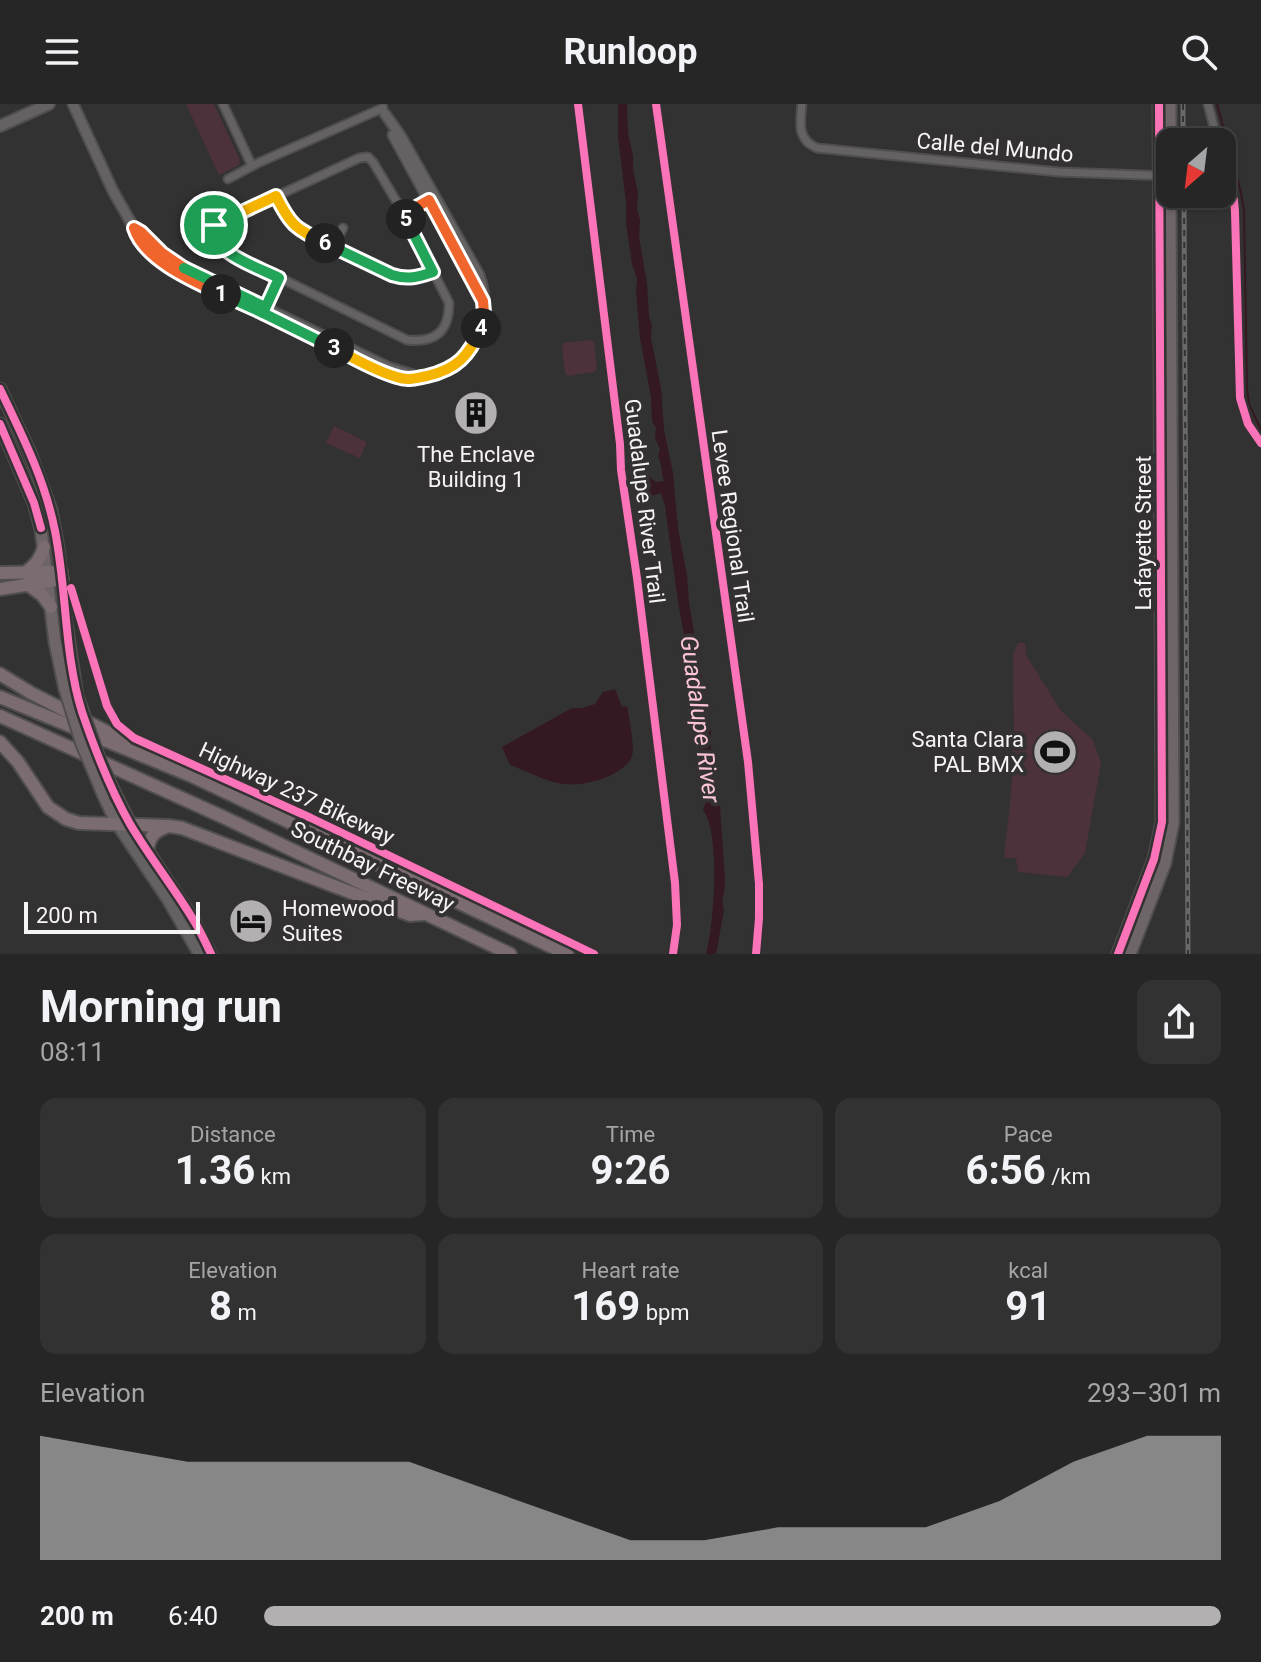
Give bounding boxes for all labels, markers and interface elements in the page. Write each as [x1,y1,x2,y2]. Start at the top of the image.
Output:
icon: menu [40,30,84,74]
icon: search [1177,30,1221,74]
text: Runloop [564,31,697,73]
street label: Calle del Mundo [915,128,1074,167]
north arrow [1156,128,1236,208]
map controls [1156,128,1236,208]
pin [180,191,248,259]
pin: 5 [386,199,426,239]
icon: arrive [192,203,236,247]
text: 5 [400,206,412,231]
pin: 6 [305,223,345,263]
text: 6 [319,230,331,255]
pin: 1 [201,274,241,314]
text: 1 [215,281,227,306]
pin: 4 [461,308,501,348]
text: 4 [475,315,487,340]
pin: 3 [314,328,354,368]
text: 3 [328,335,340,360]
building icon: The Enclave Building 1 [452,389,500,437]
street label: Guadalupe River Trail [620,397,669,605]
street label: Levee Regional Trail [707,428,758,624]
place label: The Enclave Building 1 [417,442,535,492]
street label: Lafayette Street [1131,456,1156,610]
water label: Guadalupe River [674,634,726,805]
place label: Santa Clara PAL BMX [912,727,1024,777]
sports icon: Santa Clara PAL BMX [1031,728,1079,776]
street label: Highway 237 Bikeway [195,737,399,850]
street label: Southbay Freeway [287,816,459,917]
place label: Homewood Suites [282,896,395,946]
hotel icon: Homewood Suites [227,897,275,945]
scale bar [24,898,200,934]
text: 200 m [36,903,98,928]
button: share [1137,980,1221,1064]
text: Morning run [40,981,282,1033]
text: 08:11 [40,1037,105,1067]
text: Distance [190,1122,276,1147]
text: Time [606,1122,655,1147]
text: Pace [1004,1122,1053,1147]
text: 1.36 [175,1147,255,1194]
text: 9:26 [590,1147,671,1194]
text: 6:56 [966,1147,1046,1194]
text: km [255,1164,291,1189]
text: /km [1046,1164,1091,1189]
text: Elevation [188,1258,277,1283]
text: Heart rate [582,1258,679,1283]
text: kcal [1008,1258,1048,1283]
text: 8 [209,1283,232,1330]
text: 169 [571,1283,640,1330]
text: 91 [1005,1283,1051,1330]
text: m [232,1300,257,1325]
text: bpm [640,1300,690,1325]
text: Elevation [40,1378,145,1408]
text: 293–301 m [1087,1378,1221,1408]
text: 200 m [40,1601,114,1631]
text: 6:40 [168,1601,218,1631]

